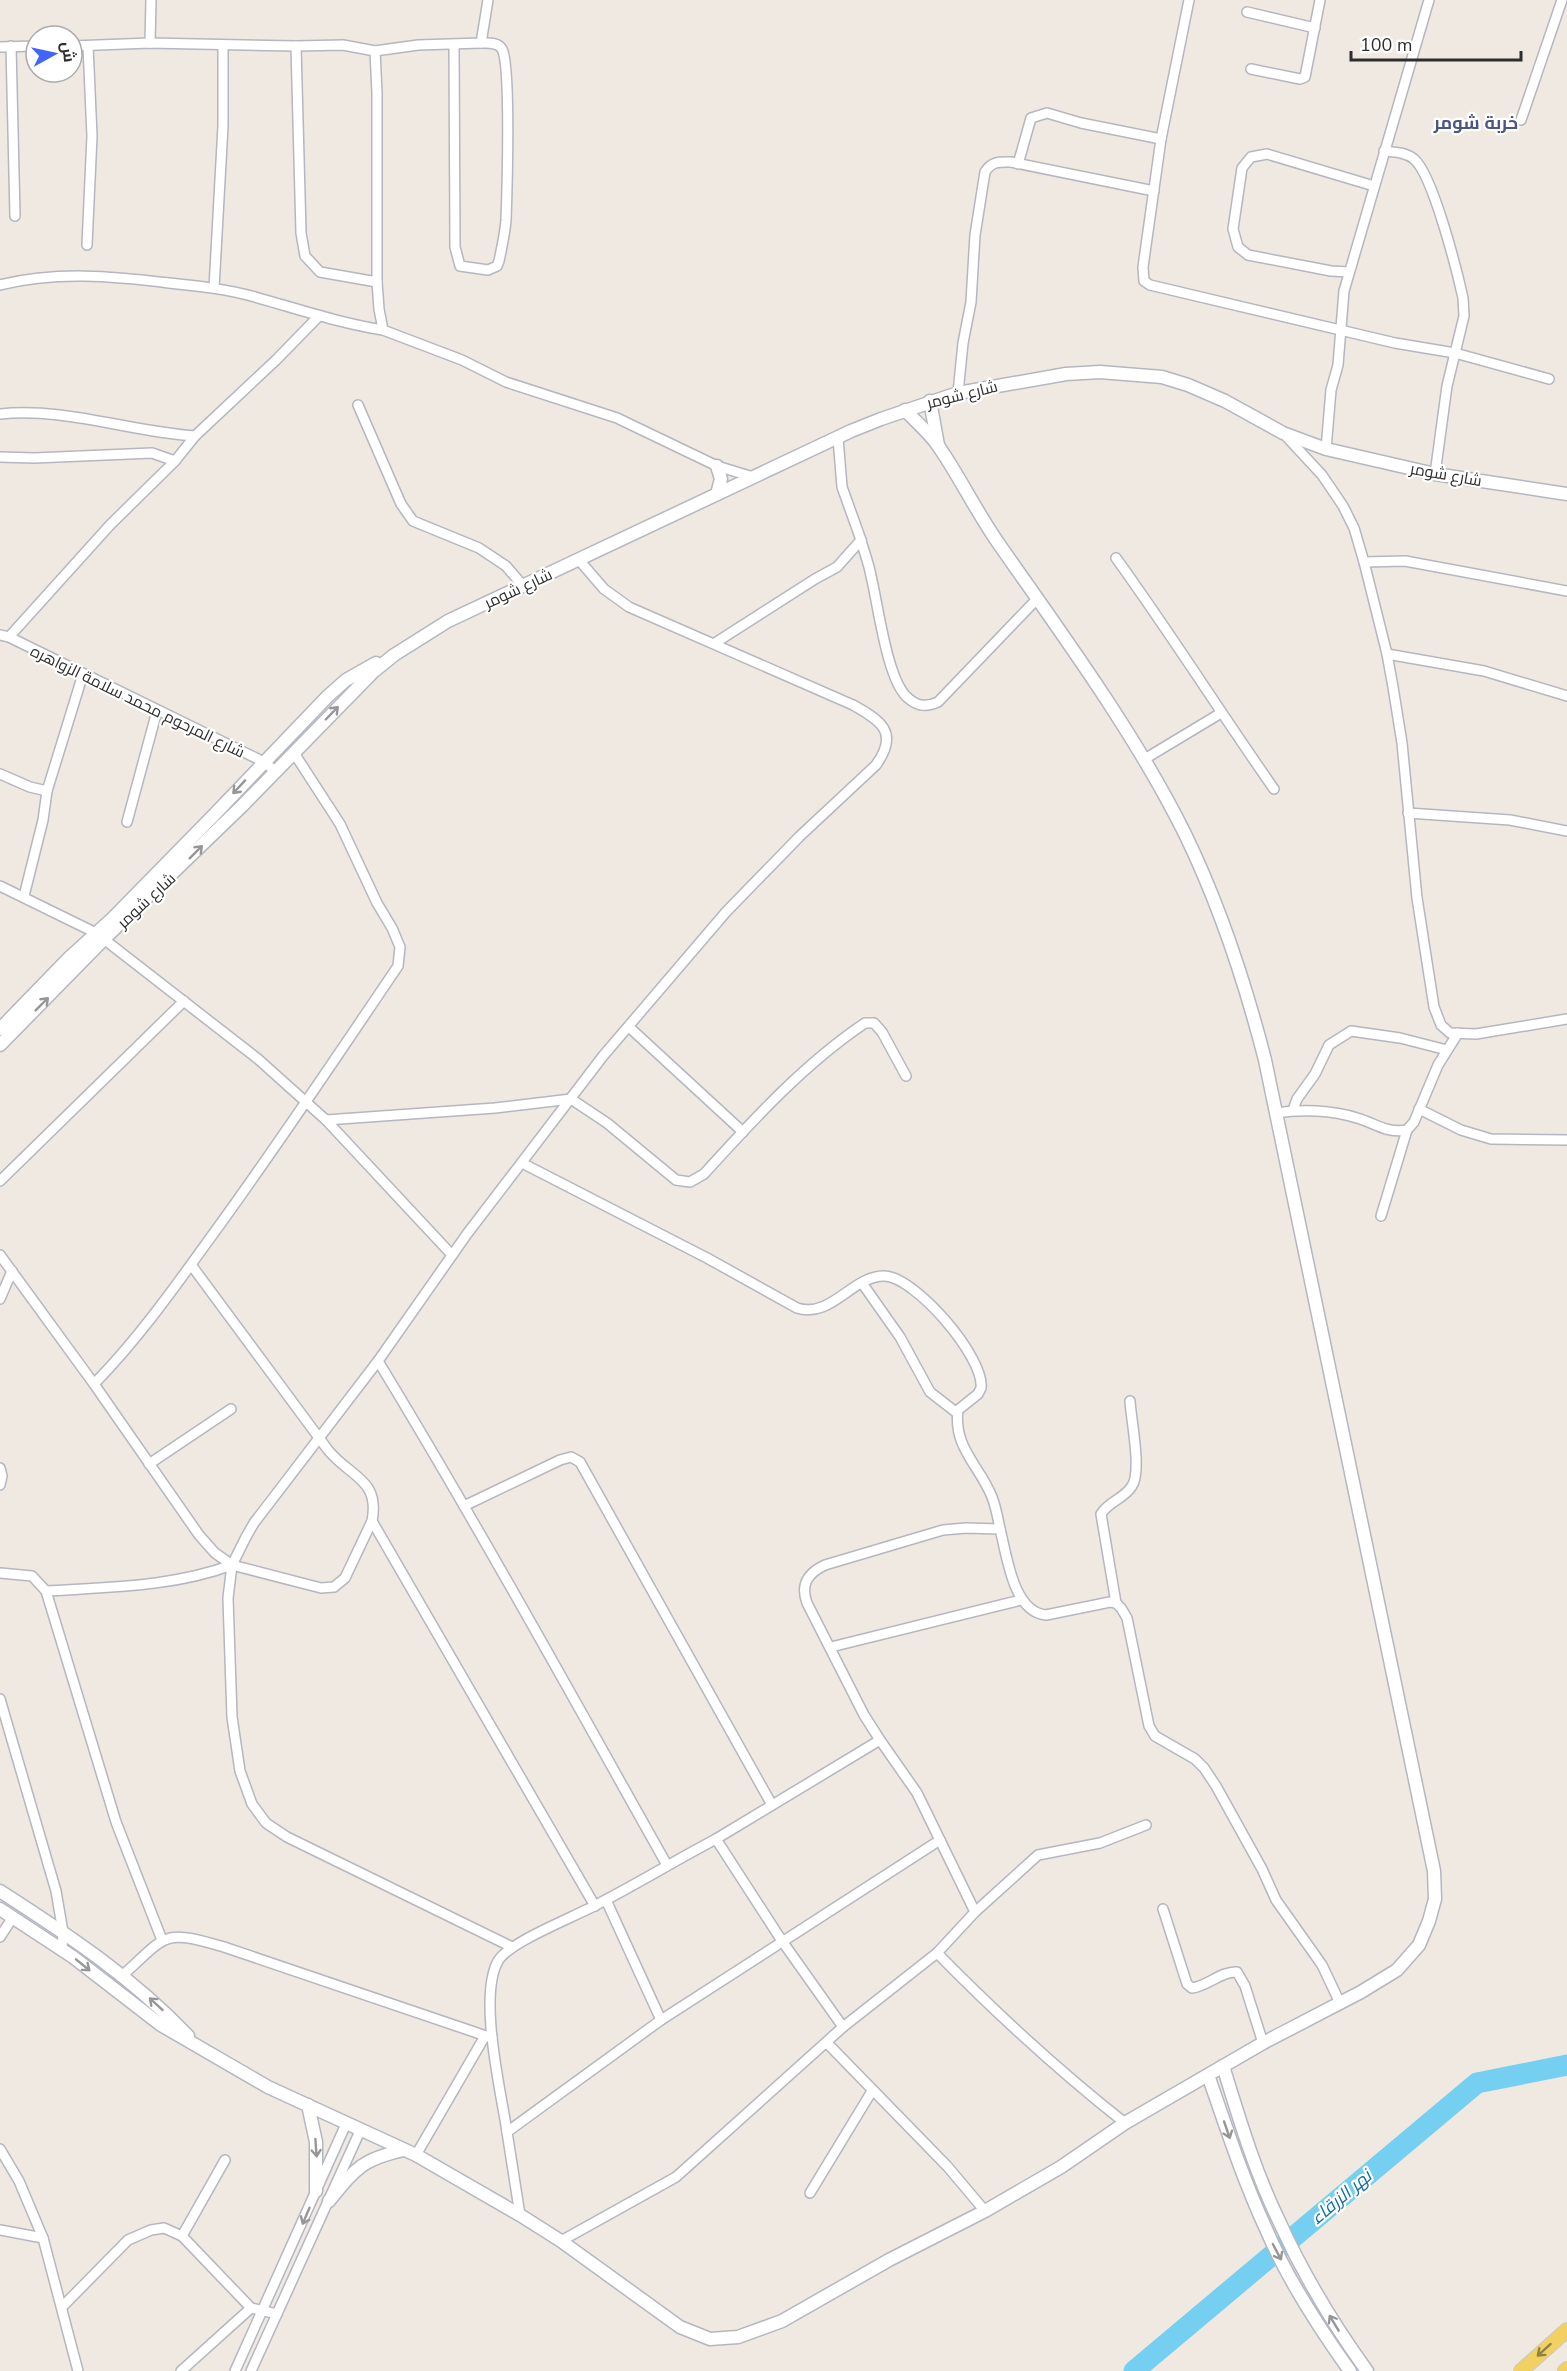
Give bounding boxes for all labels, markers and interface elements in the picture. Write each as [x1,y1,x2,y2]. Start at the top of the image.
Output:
north arrow [24,24,84,84]
scale bar [1351,24,1520,62]
text: 100 m [1360,33,1412,57]
text: ش [56,40,80,64]
district label: خربة شومر [1433,111,1518,135]
street label: شارع شومر [923,376,1000,415]
street label: شارع شومر [1407,458,1484,492]
street label: شارع شومر [480,564,556,615]
street label: شارع المرحوم محمد سلامة الزواهره [27,640,248,764]
one-way arrow [324,706,338,721]
one-way arrow [232,780,247,795]
one-way arrow [188,845,203,860]
street label: شارع شومر [112,868,181,934]
one-way arrow [34,996,49,1011]
one-way arrow [75,1959,91,1972]
one-way arrow [148,1998,164,2012]
one-way arrow [1223,2120,1234,2139]
one-way arrow [310,2137,321,2157]
water label: نهر الزرقاء [1305,2163,1378,2230]
one-way arrow [300,2206,311,2225]
one-way arrow [1272,2242,1283,2260]
one-way arrow [1328,2315,1340,2332]
one-way arrow [1537,2343,1552,2357]

